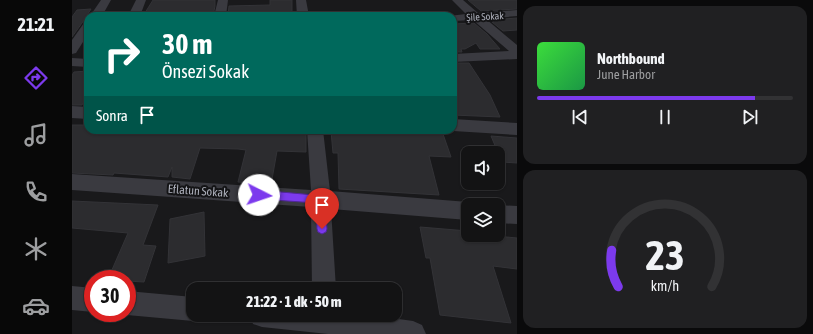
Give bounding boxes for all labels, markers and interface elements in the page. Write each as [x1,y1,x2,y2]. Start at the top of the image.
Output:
street label: Şile Sokak [466,10,505,23]
text: 21:21 [17,14,55,35]
icon: right [96,28,148,80]
text: 30 m [162,28,212,60]
text: Northbound [597,50,665,67]
text: Önsezi Sokak [162,61,249,82]
icon: directions [22,64,50,92]
text: June Harbor [597,67,655,82]
icon: arrive [136,104,158,126]
icon: previous [569,106,591,128]
icon: pause [654,106,676,128]
icon: next [739,106,761,128]
text: Sonra [96,107,128,124]
icon: music [22,121,50,149]
map controls [461,146,505,242]
button: sound [461,146,505,190]
position arrow [238,174,280,216]
icon: phone [22,178,50,206]
street label: Eflatun Sokak [167,182,229,200]
pin [305,188,339,229]
icon: arrive [311,194,333,216]
button: layers [461,198,505,242]
text: 23 [645,231,685,279]
icon: climate [22,235,50,263]
speed limit sign: 30 [84,270,136,322]
text: km/h [651,278,679,294]
icon: car [22,292,50,320]
text: 21:22 · 1 dk · 50 m [246,293,342,310]

